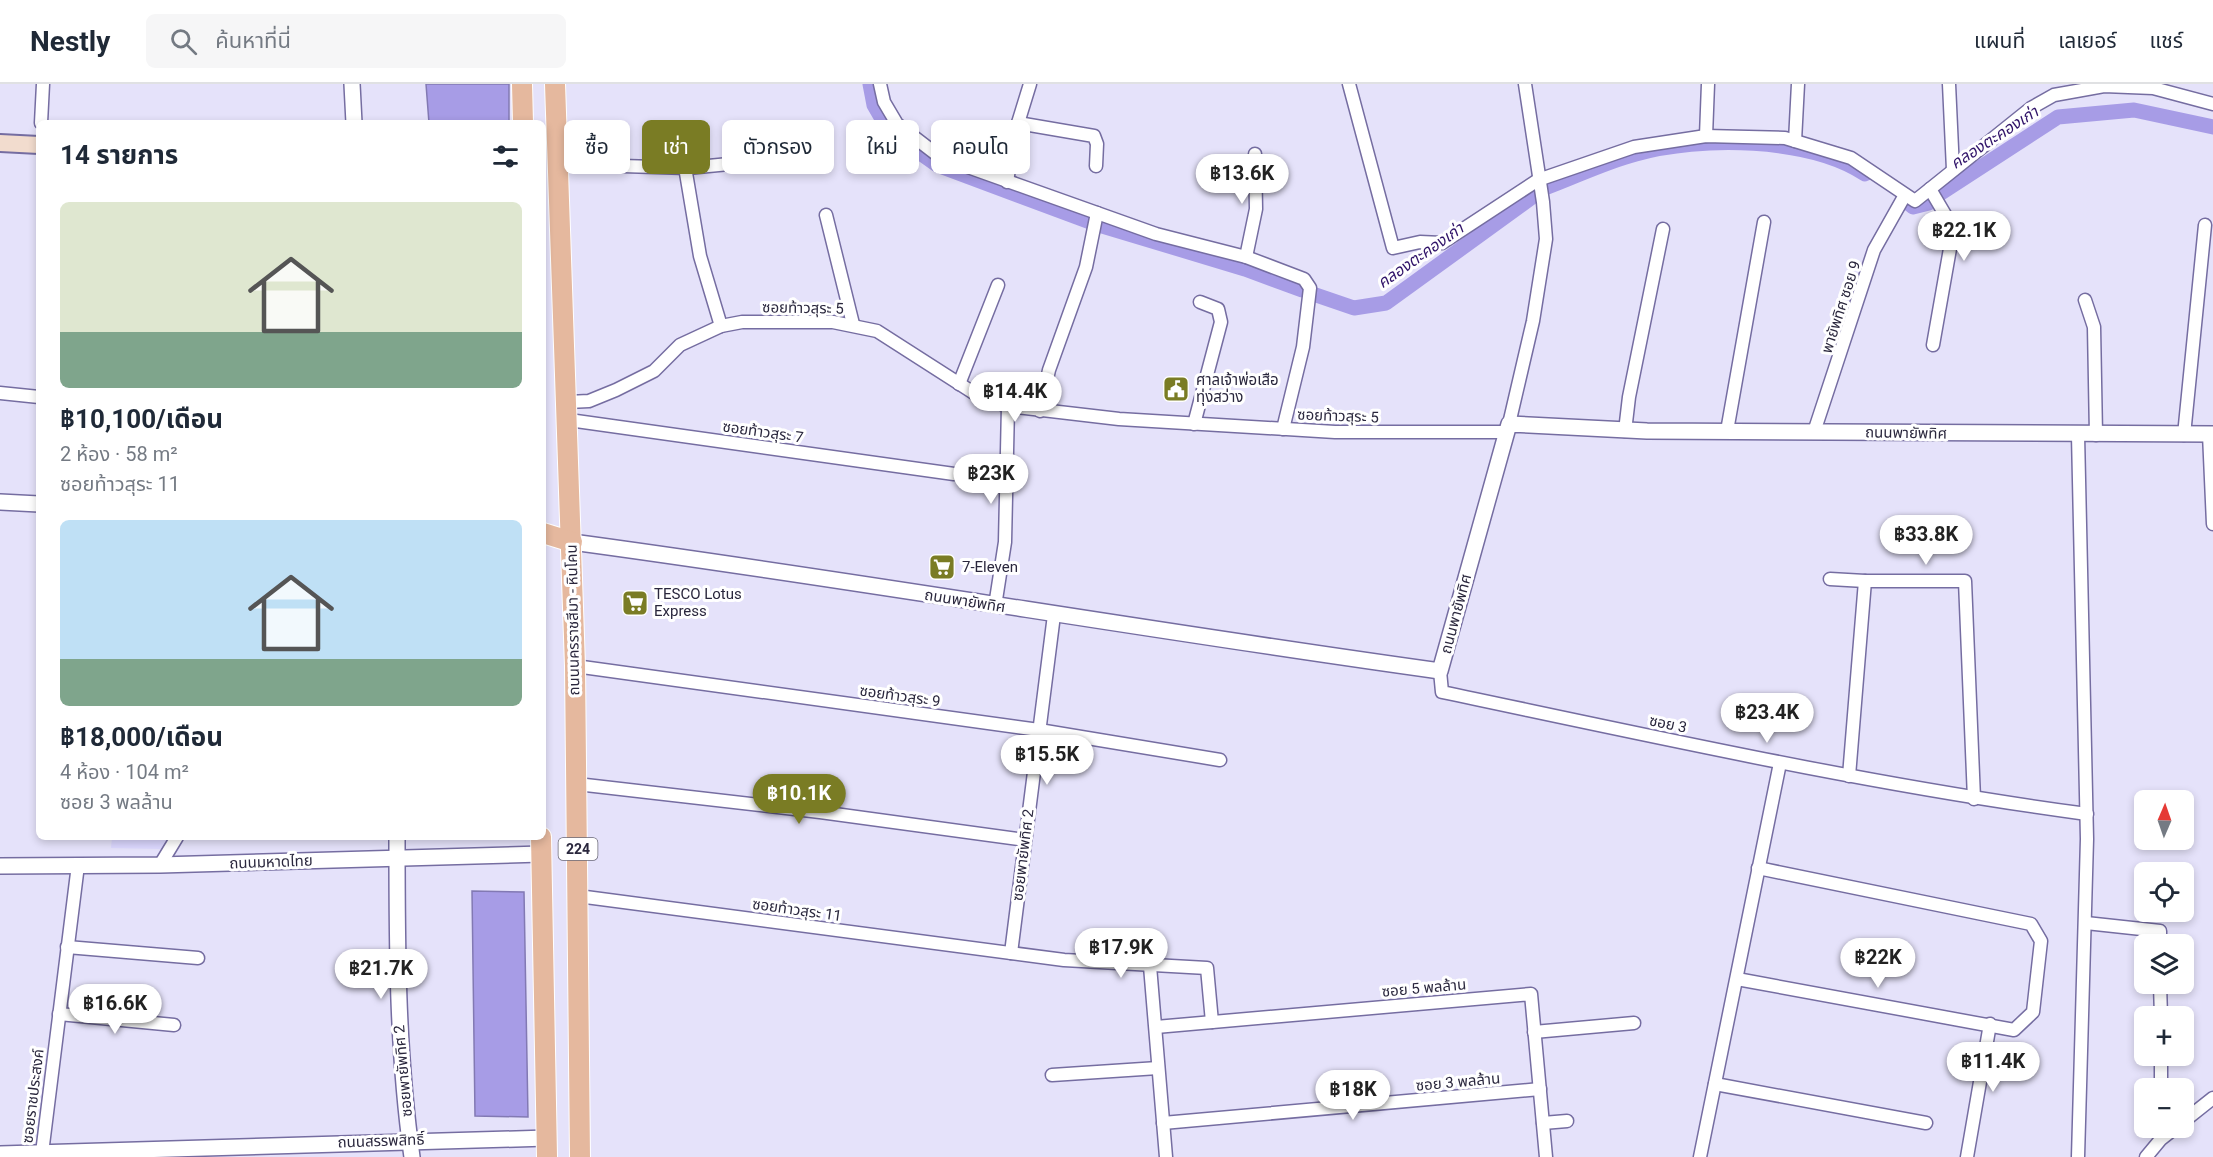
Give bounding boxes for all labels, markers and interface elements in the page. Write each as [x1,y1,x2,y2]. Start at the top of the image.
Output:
search box [146,14,566,68]
text: Nestly [30,25,110,58]
icon: search [167,25,200,58]
text: ค้นหาที่นี่ [215,28,291,53]
text: แผนที่ [1974,29,2025,53]
text: เลเยอร์ [2058,29,2117,53]
text: แชร์ [2150,29,2183,53]
water label: คลองตะคองเก่า [1947,101,2043,173]
chip: ซื้อ [564,120,630,174]
chip: เช่า [642,120,710,174]
chip: ตัวกรอง [722,120,834,174]
chip: ใหม่ [846,120,919,174]
chip: คอนโด [931,120,1030,174]
text: 14 รายการ [60,140,178,170]
icon: filters [489,140,522,173]
pin: ฿13.6K [1193,154,1291,205]
text: ฿13.6K [1210,161,1274,185]
pin: ฿22.1K [1915,211,2013,262]
water label: คลองตะคองเก่า [1374,218,1468,292]
text: ฿22.1K [1932,218,1996,242]
icon: home [237,241,345,349]
street label: พายัพทิศ ซอย 9 [1818,259,1864,355]
street label: ซอยท้าวสุระ 5 [762,298,844,318]
place label: ศาลเจ้าพ่อเสือ ทุ่งสว่าง [1196,371,1279,406]
pin: ฿14.4K [966,372,1064,423]
public building icon: ศาลเจ้าพ่อเสือ ทุ่งสว่าง [1161,374,1191,404]
text: ฿14.4K [983,379,1047,403]
text: ฿10,100/เดือน [60,404,223,434]
street label: ซอยท้าวสุระ 5 [1297,406,1379,426]
street label: ซอยท้าวสุระ 7 [721,417,805,447]
street label: ถนนพายัพทิศ [1865,423,1947,443]
text: 2 ห้อง · 58 m² [60,442,178,466]
pin: ฿23K [955,454,1027,505]
text: ฿23K [967,461,1015,485]
text: ซอยท้าวสุระ 11 [60,472,180,496]
pin: ฿33.8K [1877,515,1975,566]
text: ฿33.8K [1894,522,1958,546]
street label: ถนนนครราชสีมา - หินโคน [563,544,583,696]
supermarket icon: 7-Eleven [927,552,957,582]
place label: 7-Eleven [962,558,1018,576]
icon: home [237,559,345,667]
street label: ถนนพายัพทิศ [1437,572,1475,656]
place label: TESCO Lotus Express [654,585,742,620]
street label: ถนนพายัพทิศ [923,586,1007,616]
supermarket icon: TESCO Lotus Express [620,588,650,618]
street label: ซอยท้าวสุระ 9 [858,681,942,711]
pin: ฿23.4K [1718,693,1816,744]
text: ฿23.4K [1735,700,1799,724]
street label: ซอย 3 [1648,711,1688,737]
text: ฿18,000/เดือน [60,722,223,752]
pin: ฿15.5K [998,735,1096,786]
text: ฿15.5K [1015,742,1079,766]
text: 4 ห้อง · 104 m² [60,760,189,784]
pin: ฿10.1K [750,774,848,825]
text: ฿10.1K [767,781,831,805]
text: ซอย 3 พลล้าน [60,790,173,814]
north arrow [2134,790,2194,850]
map controls [2134,790,2194,1138]
street label: ซอยพายัพทิศ 2 [1008,808,1038,902]
road number: 224 [558,838,598,860]
street label: ถนนมหาดไทย [229,852,313,872]
button: locate [2134,862,2194,922]
street label: ซอยท้าวสุระ 11 [751,895,843,925]
pin: ฿17.9K [1072,928,1170,979]
button: layers [2134,934,2194,994]
text: ฿17.9K [1089,935,1153,959]
pin: ฿22K [1842,938,1914,989]
text: ฿22K [1854,945,1902,969]
pin: ฿21.7K [332,949,430,1000]
text: ฿21.7K [349,956,413,980]
street label: ซอย 5 พลล้าน [1381,975,1467,1001]
pin: ฿16.6K [66,984,164,1035]
text: ฿16.6K [83,991,147,1015]
button: + [2134,1006,2194,1066]
street label: ซอยพายัพทิศ 2 [390,1024,416,1118]
pin: ฿11.4K [1944,1042,2042,1093]
street label: ซอยราชประสงค์ [18,1048,48,1144]
text: ฿11.4K [1961,1049,2025,1073]
street label: ซอย 3 พลล้าน [1415,1069,1501,1095]
pin: ฿18K [1317,1070,1389,1121]
text: ฿18K [1329,1077,1377,1101]
button: − [2134,1078,2194,1138]
street label: ถนนสรรพสิทธิ์ [337,1130,425,1152]

